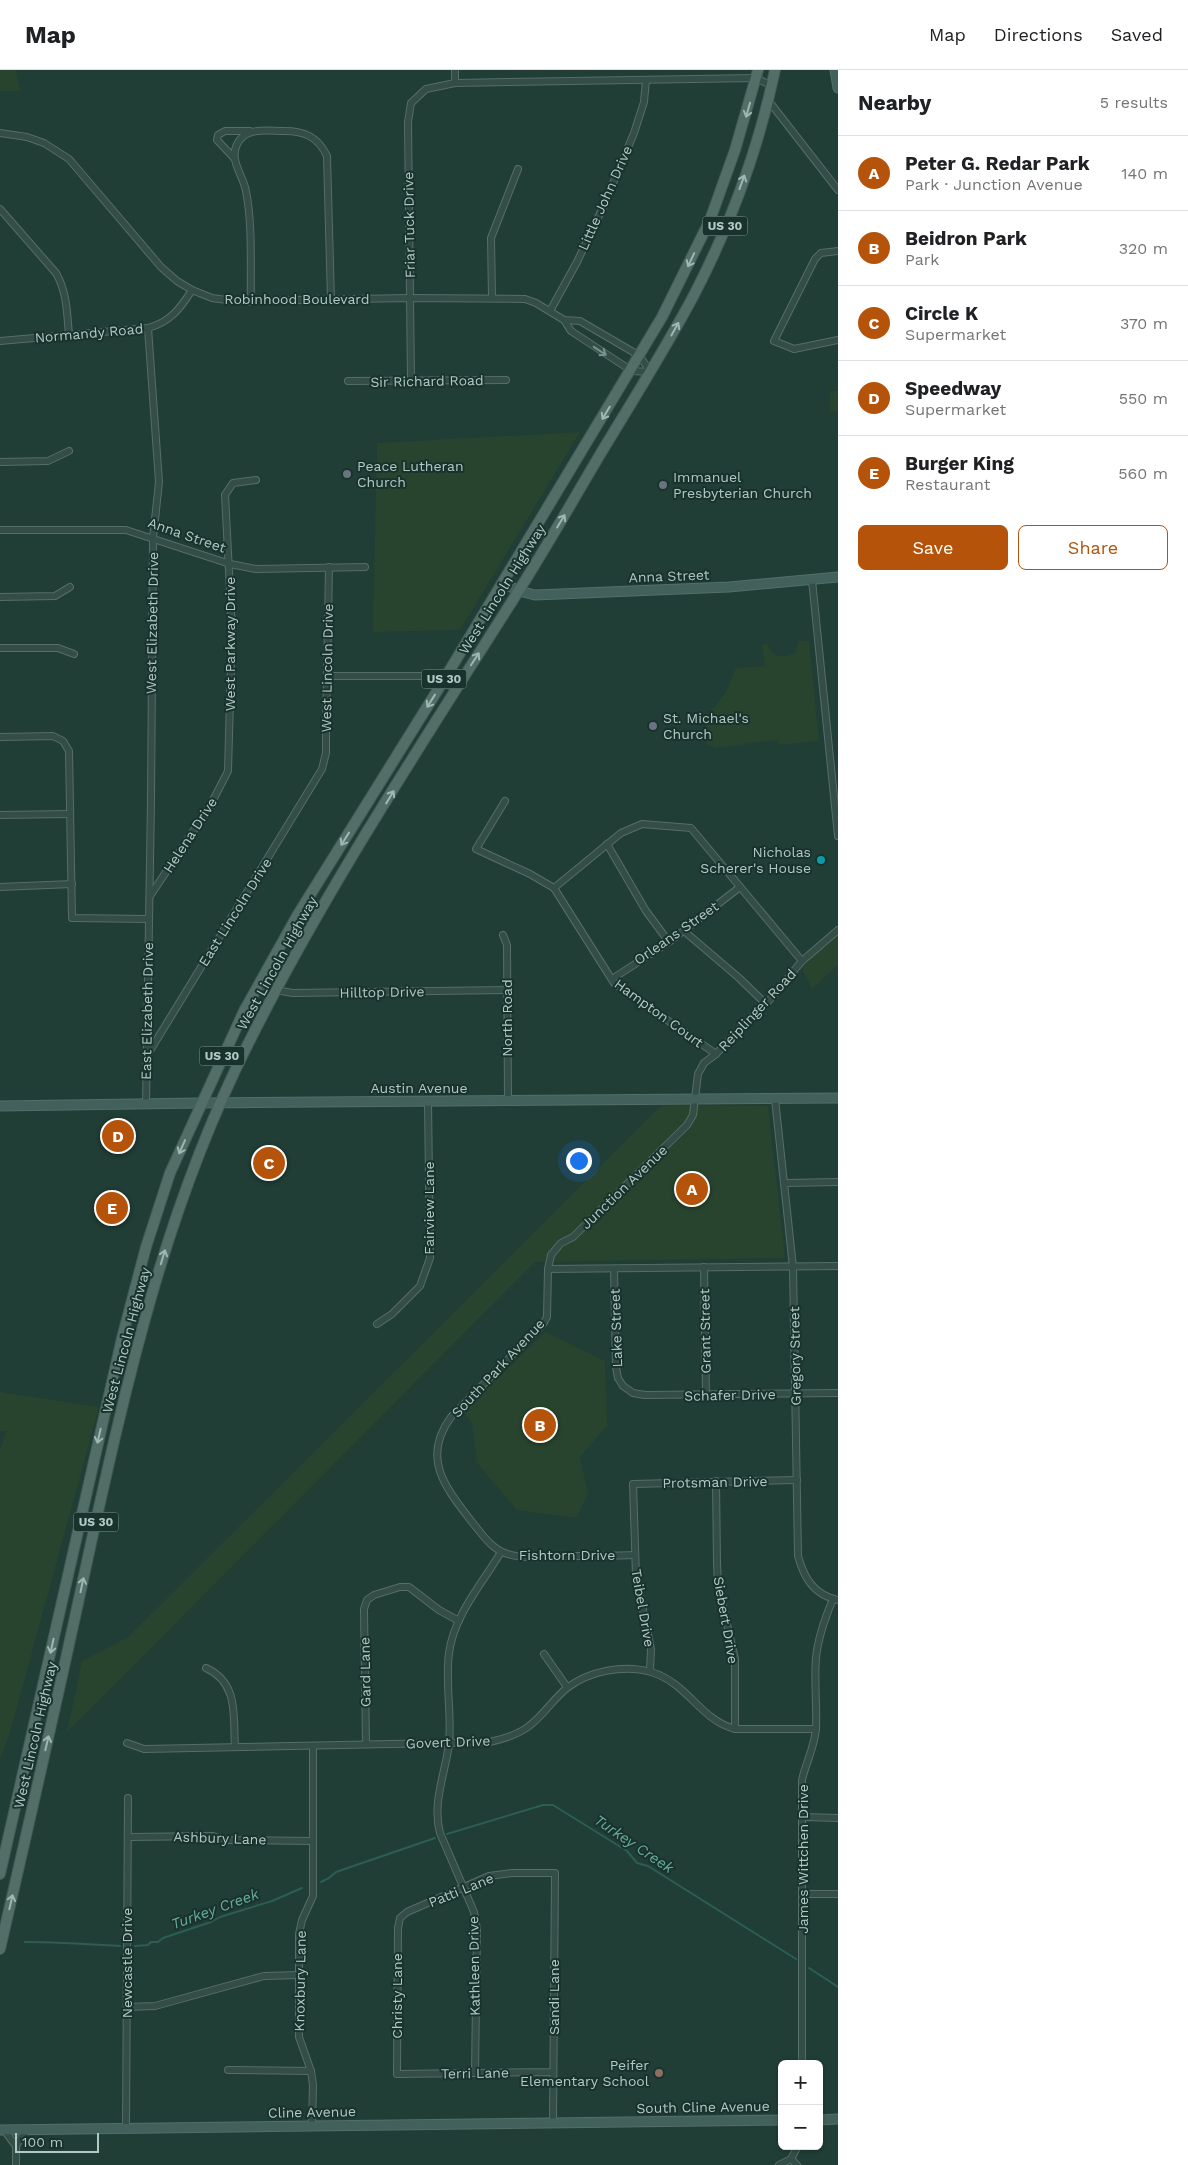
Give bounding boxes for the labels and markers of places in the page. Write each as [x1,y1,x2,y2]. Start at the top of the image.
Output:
place label: Peace Lutheran Church [357,458,464,490]
marker: Peace Lutheran Church [341,468,353,480]
place label: Immanuel Presbyterian Church [673,469,812,501]
marker: Immanuel Presbyterian Church [657,479,669,491]
place label: St. Michael's Church [663,710,749,742]
marker: St. Michael's Church [647,720,659,732]
place label: Nicholas Scherer's House [700,844,811,876]
marker: Nicholas Scherer's House [815,854,827,866]
pin: D [102,1117,134,1155]
pin: C [253,1144,285,1182]
pin: A [676,1170,708,1208]
pin: E [96,1189,128,1227]
pin: B [524,1406,556,1444]
place label: Peifer Elementary School [520,2057,650,2089]
marker: Peifer Elementary School [653,2067,665,2079]

